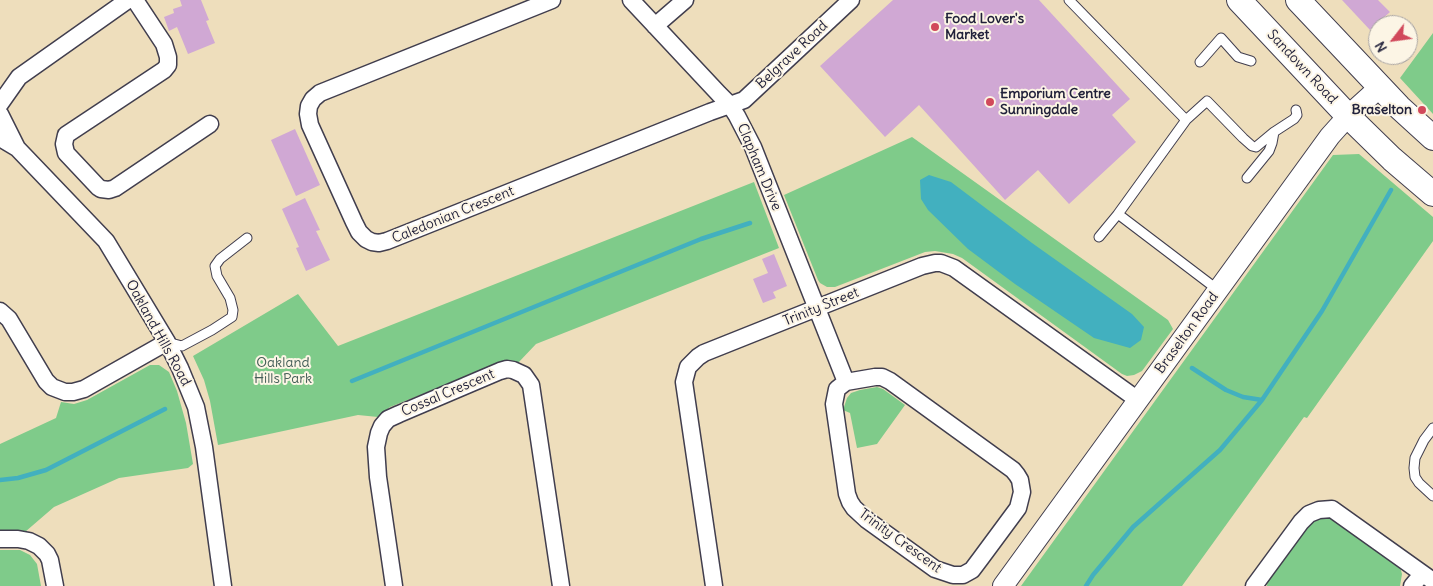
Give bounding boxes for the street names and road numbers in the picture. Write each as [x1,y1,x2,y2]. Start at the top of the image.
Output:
street label: Belgrave Road [753,18,831,92]
street label: Sandown Road [1263,26,1341,108]
street label: Clapham Drive [733,121,785,213]
street label: Caledonian Crescent [390,183,516,247]
street label: Oakland Hills Road [122,277,194,389]
street label: Trinity Street [781,284,861,330]
street label: Braselton Road [1152,289,1222,377]
street label: Cossal Crescent [399,366,497,420]
street label: Trinity Crescent [855,505,945,577]

